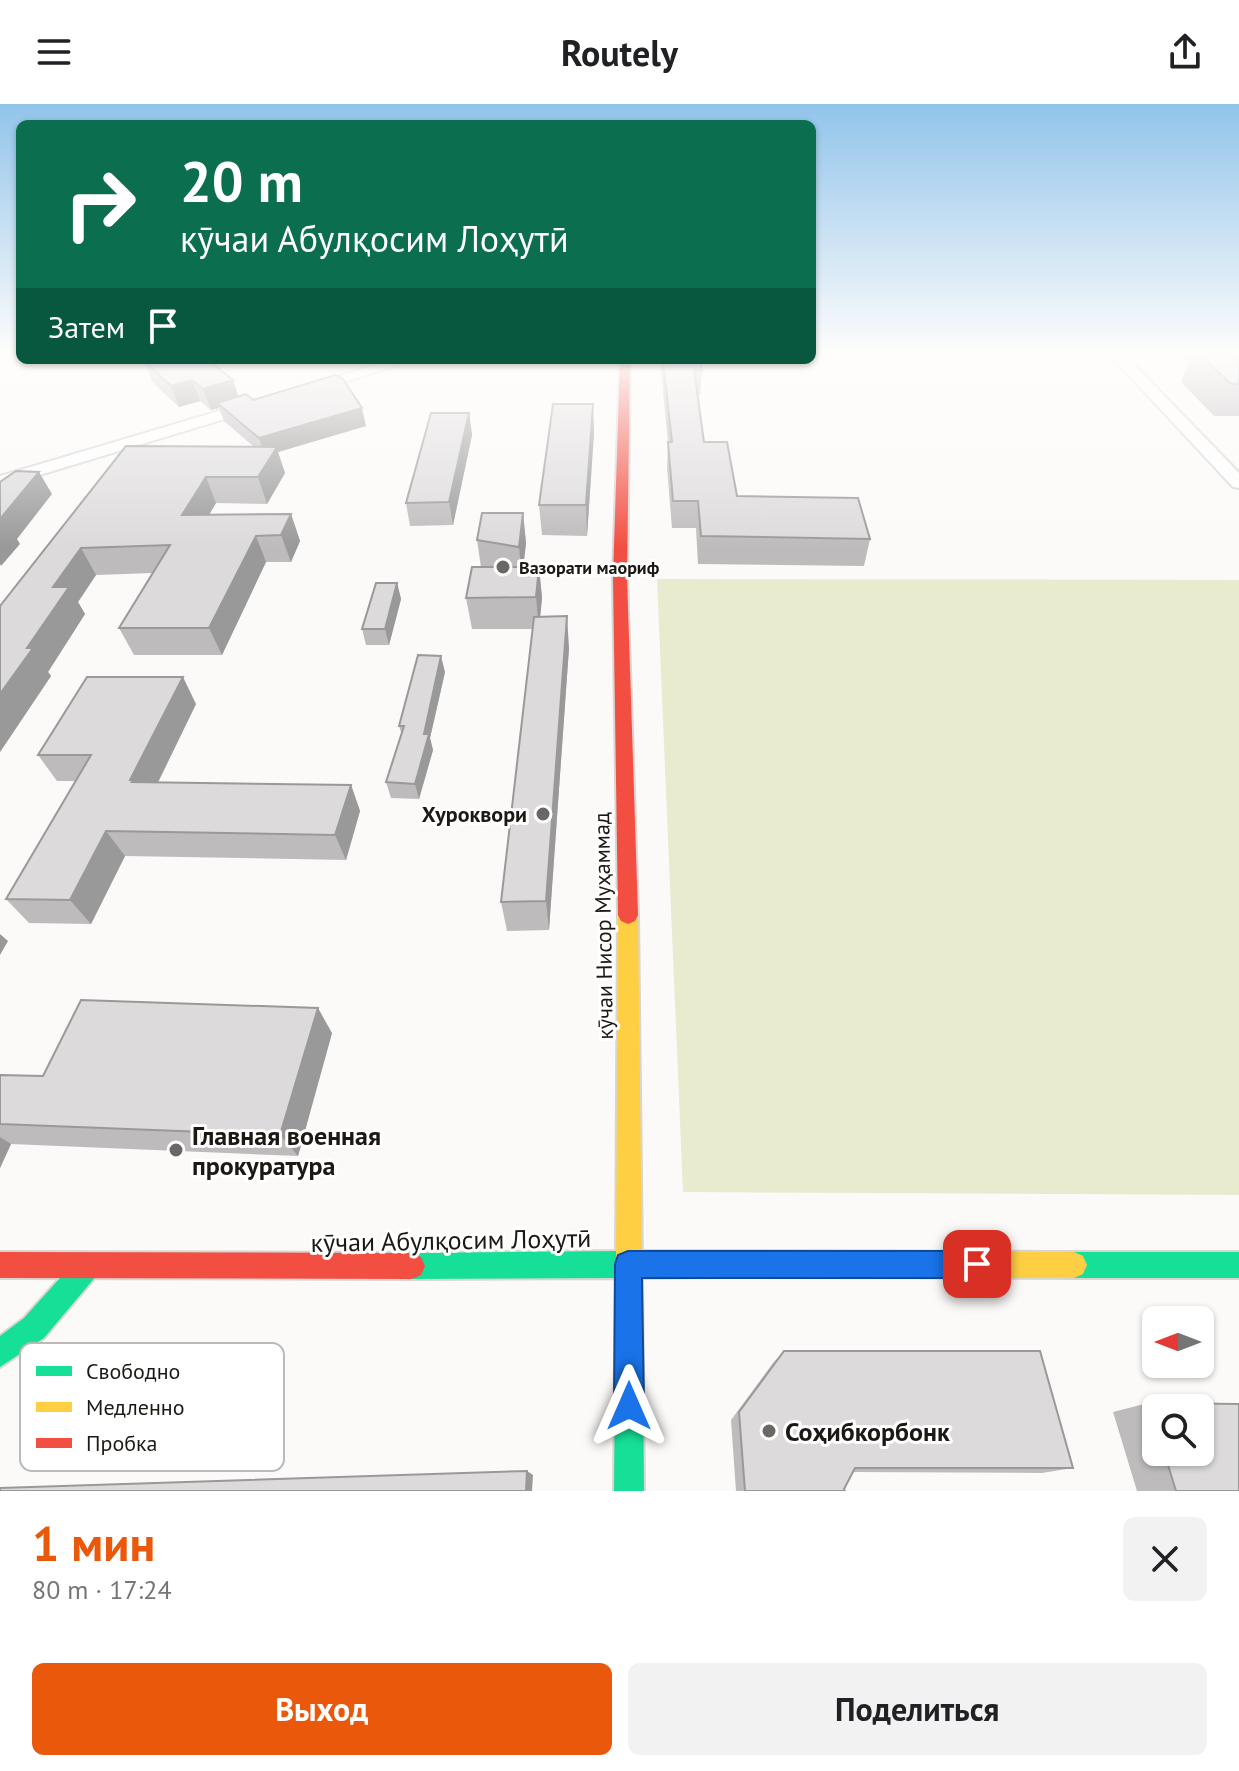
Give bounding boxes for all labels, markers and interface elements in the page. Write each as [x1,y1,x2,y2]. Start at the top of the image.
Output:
text: Routely [561,29,678,76]
icon: menu [32,30,76,74]
icon: share [1163,30,1207,74]
text: 20 m [180,145,303,217]
icon: right [48,152,152,256]
text: кӯчаи Абулқосим Лоҳутӣ [180,215,569,262]
icon: arrive [141,304,185,348]
text: Затем [48,307,125,346]
place label: Вазорати маориф [519,556,660,579]
marker: Вазорати маориф [494,558,512,576]
place label: Хуроквори [422,800,527,828]
marker: Хуроквори [534,805,552,823]
street label: кӯчаи Нисор Муҳаммад [587,812,619,1040]
place label: Главная военная прокуратура [192,1119,381,1182]
marker: Главная военная прокуратура [167,1141,185,1159]
street label: кӯчаи Абулқосим Лоҳутӣ [310,1221,592,1259]
pin [943,1230,1011,1298]
icon: arrive [955,1242,999,1286]
north arrow [1142,1306,1214,1378]
map controls [1142,1306,1214,1466]
legend [20,1343,284,1471]
text: Свободно [86,1357,180,1385]
position arrow [587,1364,671,1448]
text: Медленно [86,1393,184,1421]
button: search [1142,1394,1214,1466]
place label: Соҳибкорбонк [785,1415,950,1448]
marker: Соҳибкорбонк [760,1422,778,1440]
text: Пробка [86,1429,157,1457]
text: 1 мин [32,1512,155,1574]
button: close [1123,1517,1207,1601]
text: 80 m · 17:24 [32,1573,172,1606]
button: Выход [32,1663,612,1755]
button: Поделиться [628,1663,1207,1755]

